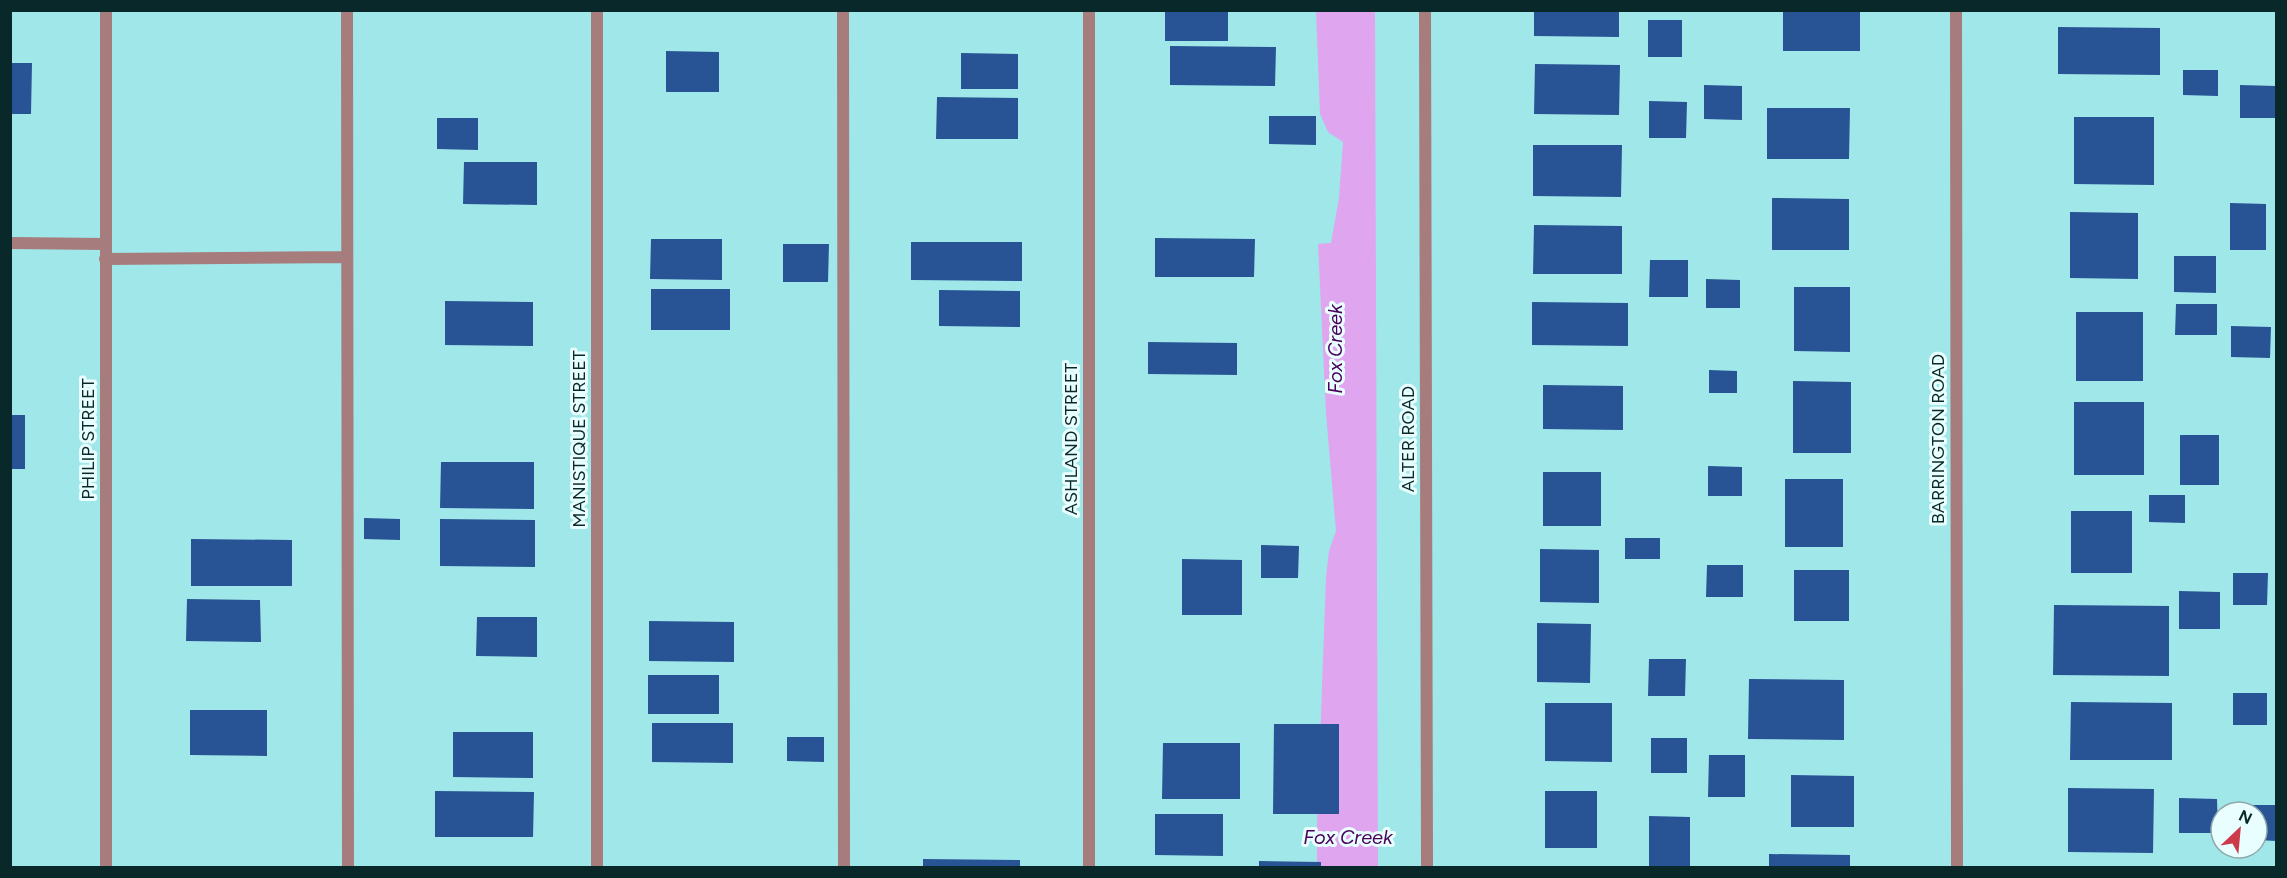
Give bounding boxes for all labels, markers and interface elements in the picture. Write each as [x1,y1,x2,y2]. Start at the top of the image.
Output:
water label: Fox Creek [1323,303,1347,394]
street label: MANISTIQUE STREET [568,350,590,528]
street label: BARRINGTON ROAD [1927,354,1949,524]
street label: ASHLAND STREET [1060,363,1082,515]
street label: PHILIP STREET [77,378,99,500]
street label: ALTER ROAD [1397,386,1419,492]
north arrow [2209,800,2269,860]
text: N [2236,806,2255,828]
water label: Fox Creek [1303,825,1394,849]

